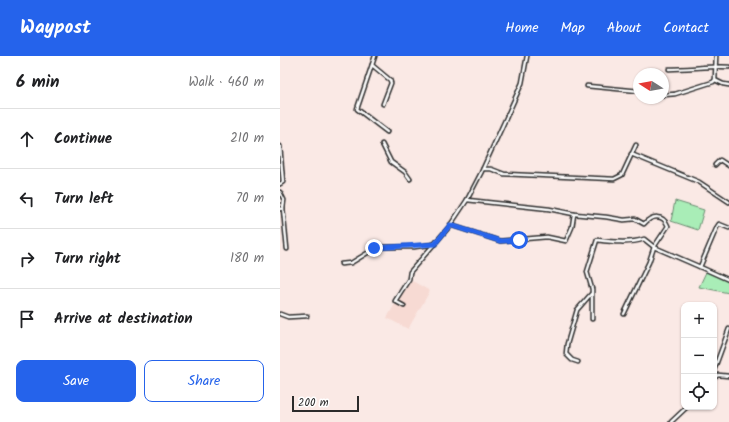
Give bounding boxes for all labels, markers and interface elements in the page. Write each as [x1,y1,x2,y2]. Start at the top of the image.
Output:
text: Waypost [20,13,91,43]
text: Home [505,17,539,39]
text: Map [561,17,585,39]
text: About [607,17,641,39]
text: Contact [663,17,709,39]
north arrow [633,68,669,104]
text: 6 min [16,69,60,96]
text: Walk · 460 m [188,72,264,93]
text: Continue [54,127,112,151]
icon: ahead [16,128,38,150]
text: 210 m [230,128,264,149]
text: Turn left [54,187,114,211]
icon: left [16,188,38,210]
text: 70 m [236,188,264,209]
route start [510,231,528,249]
route end [365,239,383,257]
text: Turn right [54,247,121,271]
icon: right [16,248,38,270]
text: 180 m [230,248,264,269]
map controls [681,302,717,410]
button: + [681,302,717,338]
text: Arrive at destination [54,307,193,331]
icon: arrive [16,308,38,330]
button: − [681,338,717,374]
button: Save [16,360,136,402]
button: Share [144,360,264,402]
button: locate [681,374,717,410]
scale bar [292,394,359,413]
text: 200 m [298,394,329,412]

